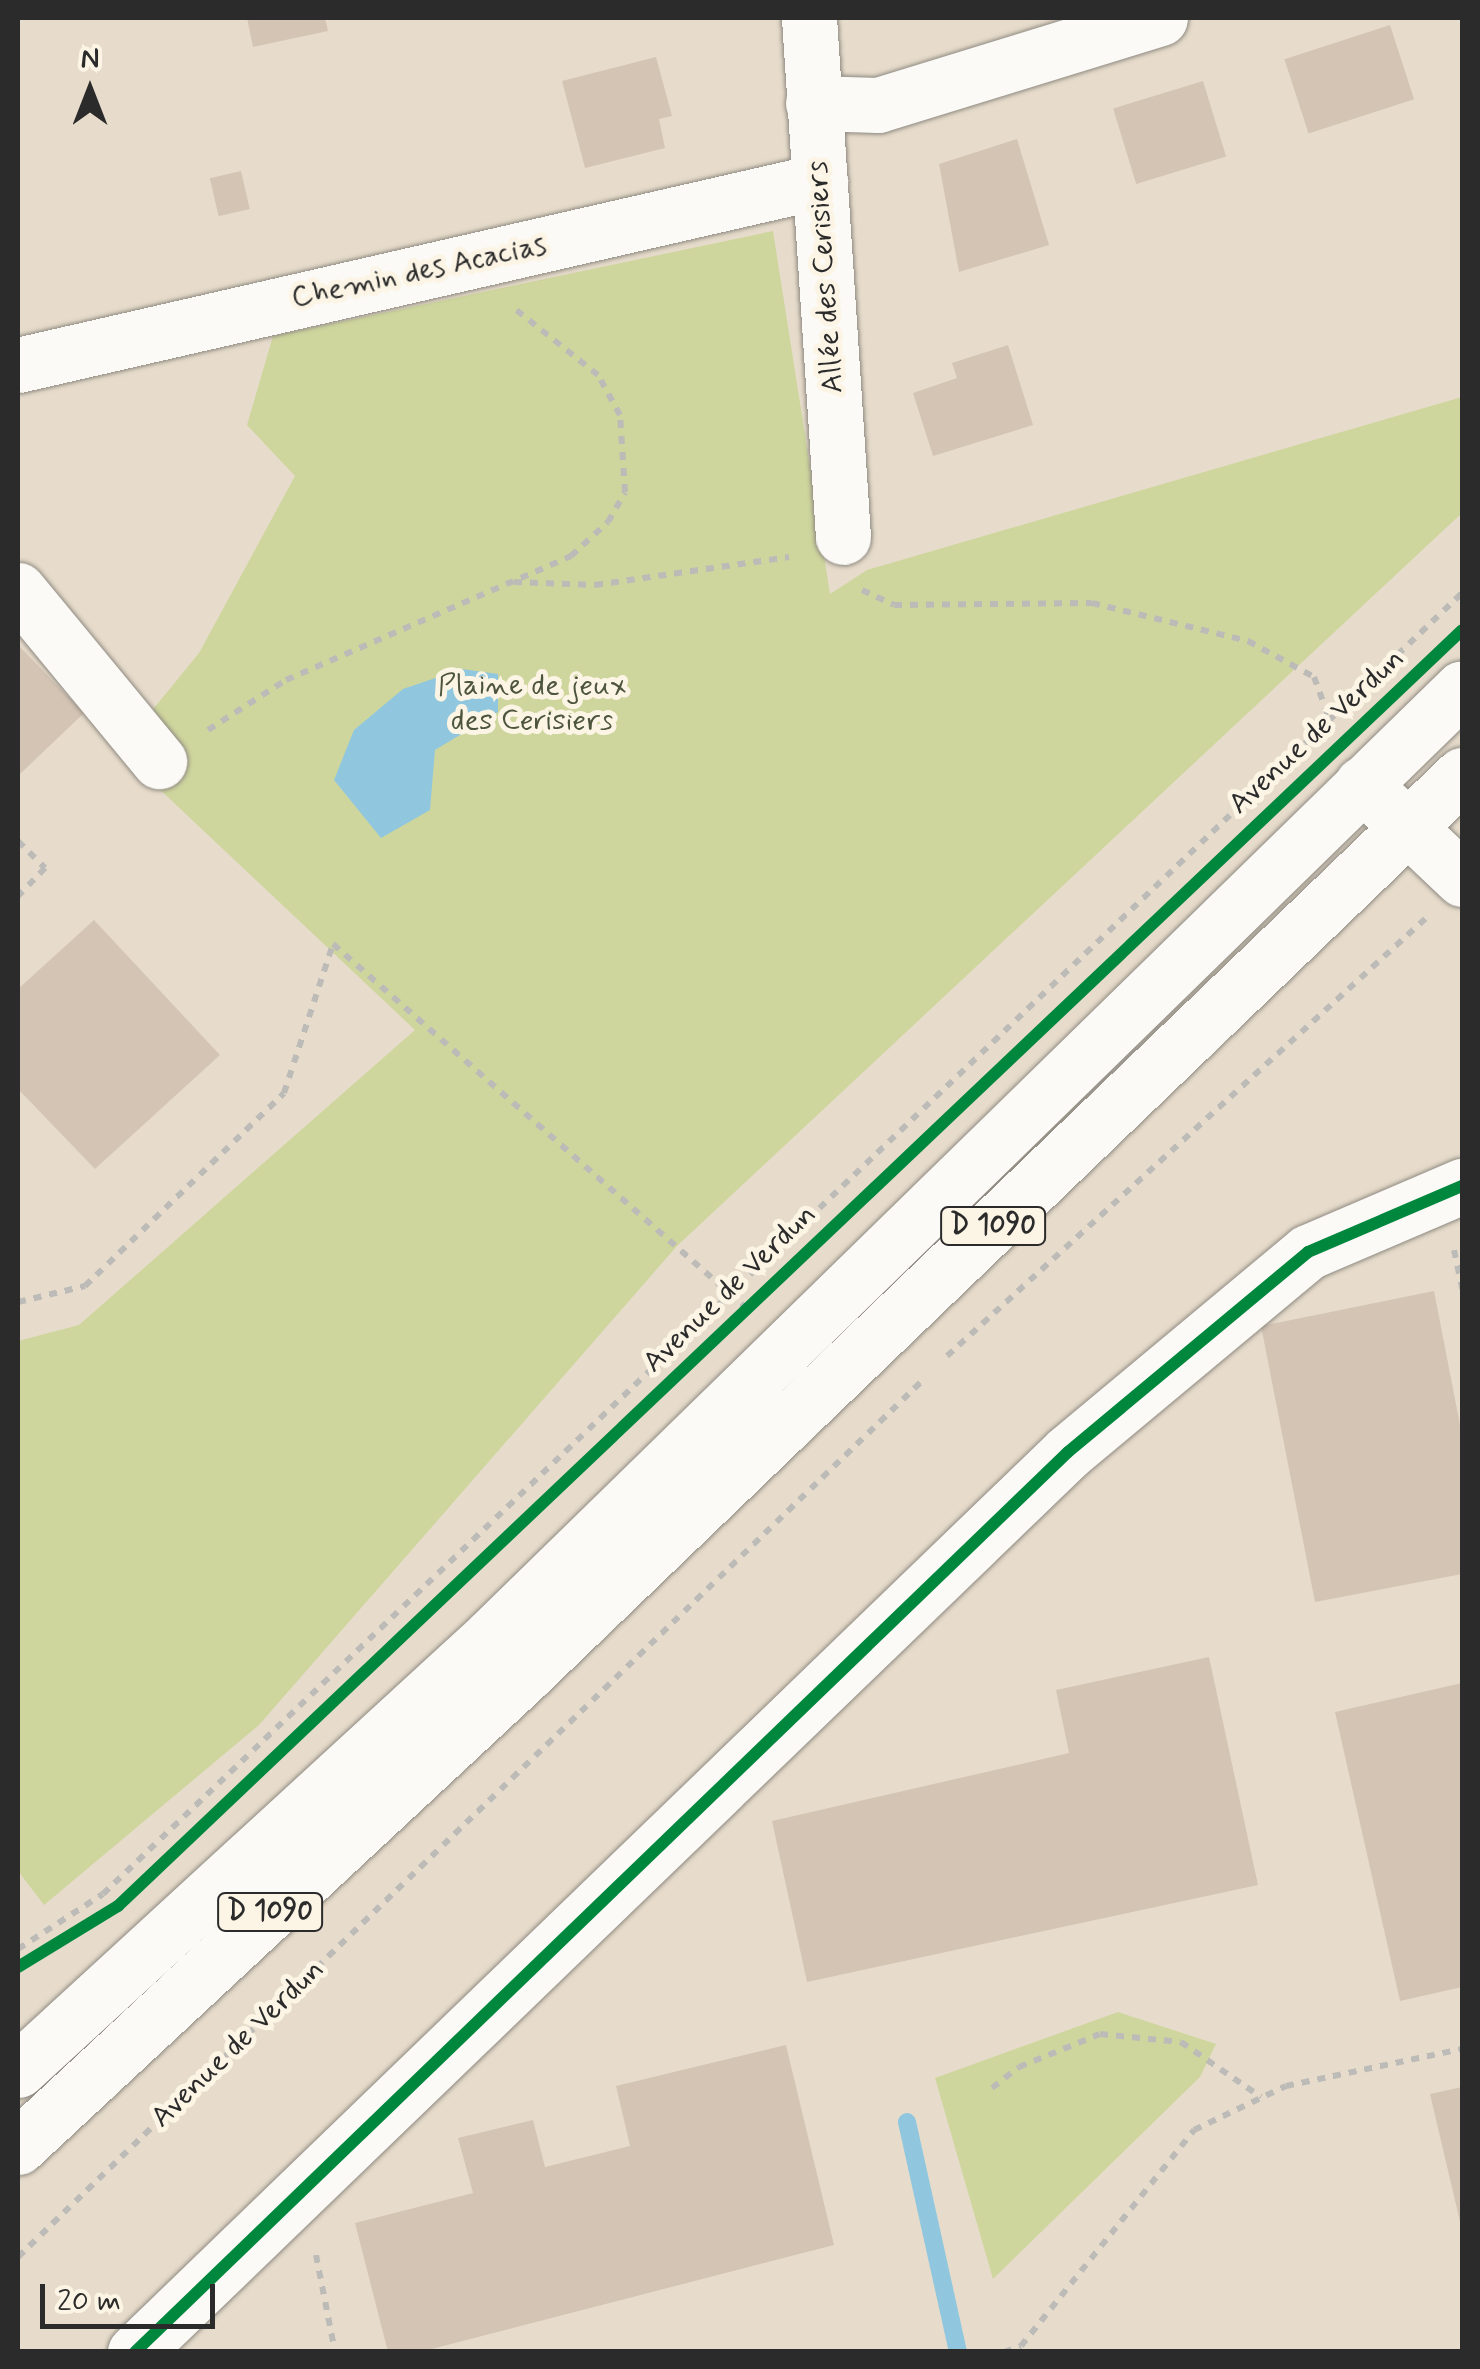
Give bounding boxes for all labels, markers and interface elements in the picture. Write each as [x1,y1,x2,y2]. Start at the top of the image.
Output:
north arrow [40,40,140,140]
text: N [81,41,99,78]
street label: Allée des Cerisiers [800,158,852,396]
street label: Chemin des Acacias [288,227,550,317]
street label: Avenue de Verdun [1223,642,1411,822]
park label: Plaine de jeux des Cerisiers [442,668,622,738]
street label: Avenue de Verdun [637,1198,823,1380]
road number: D 1090 [938,1203,1048,1249]
road number: D 1090 [215,1889,325,1935]
street label: Avenue de Verdun [145,1953,331,2135]
scale bar [45,2264,220,2326]
text: 20 m [57,2282,121,2321]

